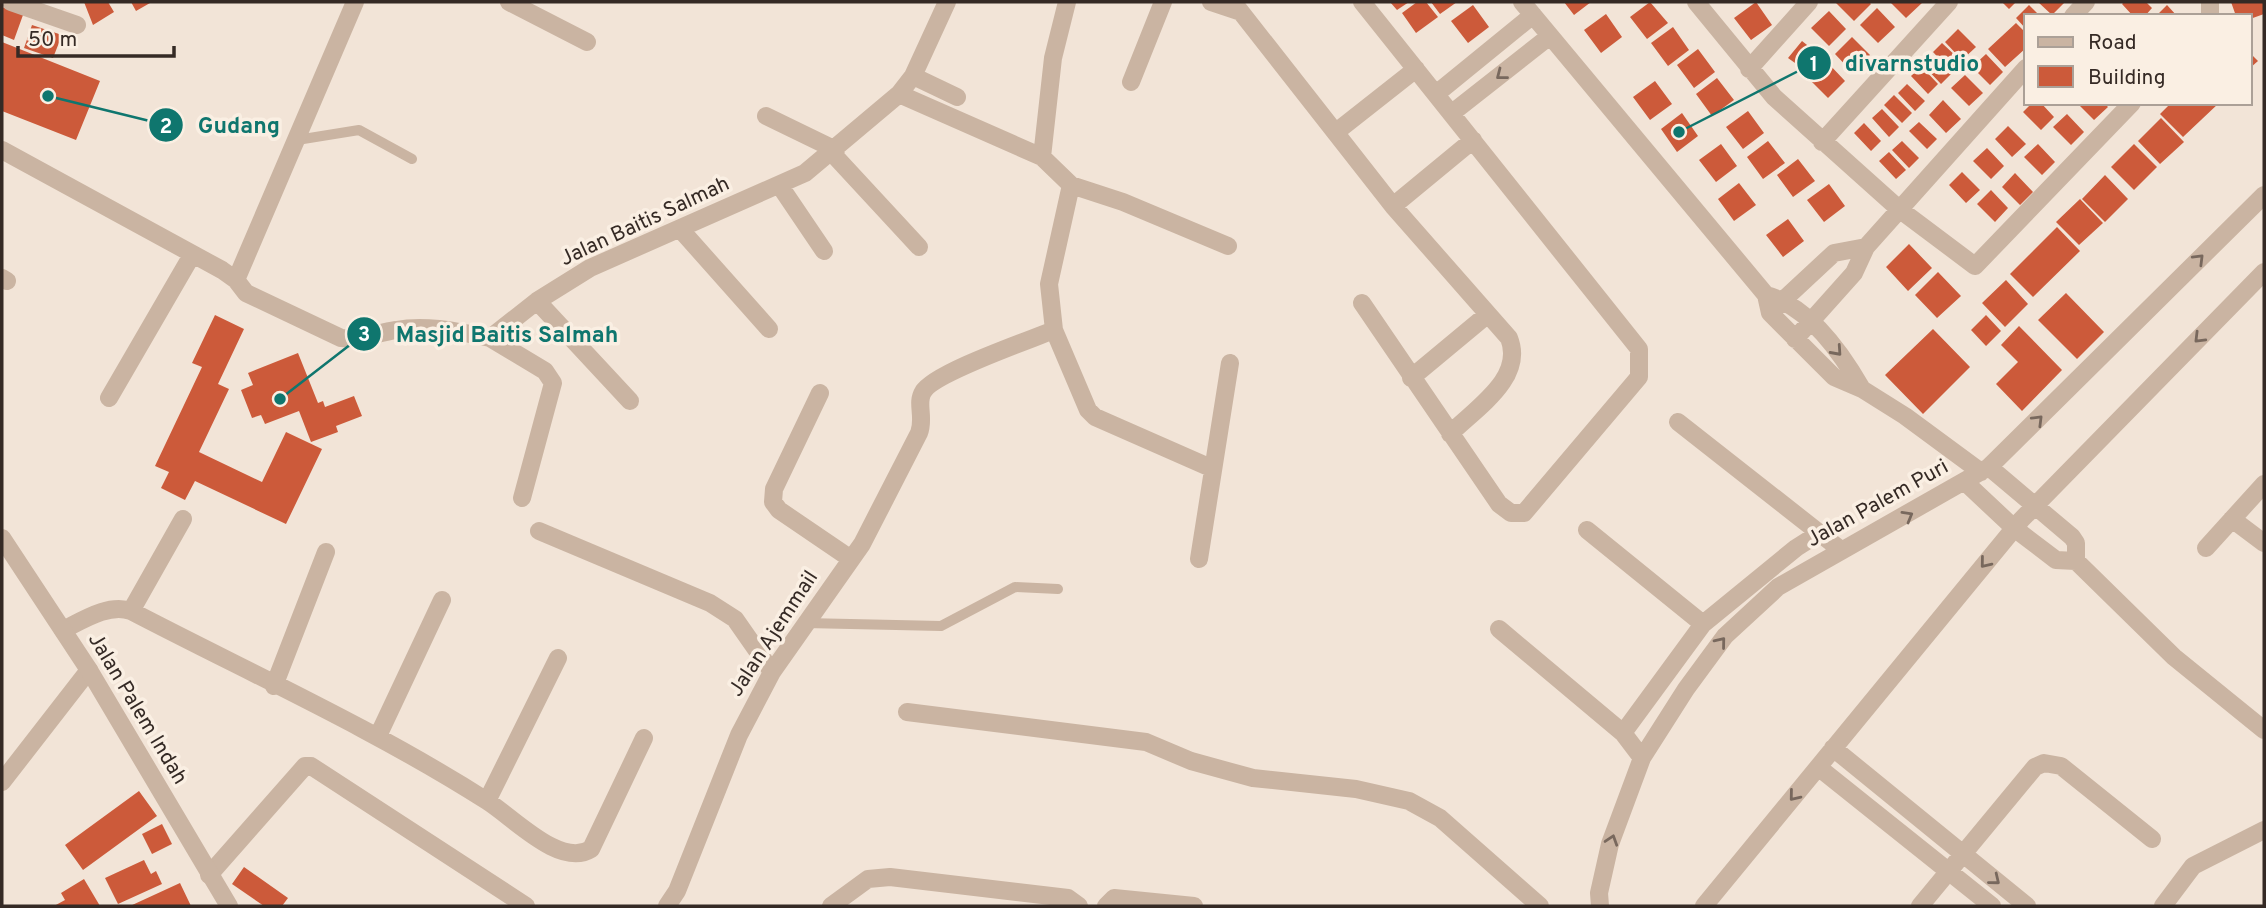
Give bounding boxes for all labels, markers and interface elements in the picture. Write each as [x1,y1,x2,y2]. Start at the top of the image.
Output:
scale bar [18,14,173,58]
legend [2024,14,2252,105]
text: 50 m [28,27,77,54]
text: Road [2088,30,2137,57]
callout: divarnstudio [1796,41,1994,85]
text: divarnstudio [1845,51,1979,80]
text: 1 [1810,52,1818,79]
text: Building [2088,65,2166,92]
one-way arrow [1496,66,1509,79]
callout: Gudang [148,103,294,147]
text: Gudang [198,113,280,142]
text: 2 [160,114,172,141]
street label: Jalan Baitis Salmah [556,171,734,273]
one-way arrow [2191,255,2204,268]
callout: Masjid Baitis Salmah [347,312,632,356]
text: 3 [358,322,370,349]
text: Masjid Baitis Salmah [396,322,618,351]
one-way arrow [2195,330,2208,343]
one-way arrow [1829,343,1841,356]
one-way arrow [2030,415,2043,428]
street label: Jalan Palem Puri [1802,454,1954,554]
one-way arrow [1900,511,1913,524]
one-way arrow [1980,556,1993,568]
street label: Jalan Ajemmail [723,566,825,702]
street label: Jalan Palem Indah [81,628,193,790]
one-way arrow [1713,638,1726,650]
one-way arrow [1790,788,1802,801]
one-way arrow [1604,834,1618,846]
one-way arrow [1986,872,1999,884]

